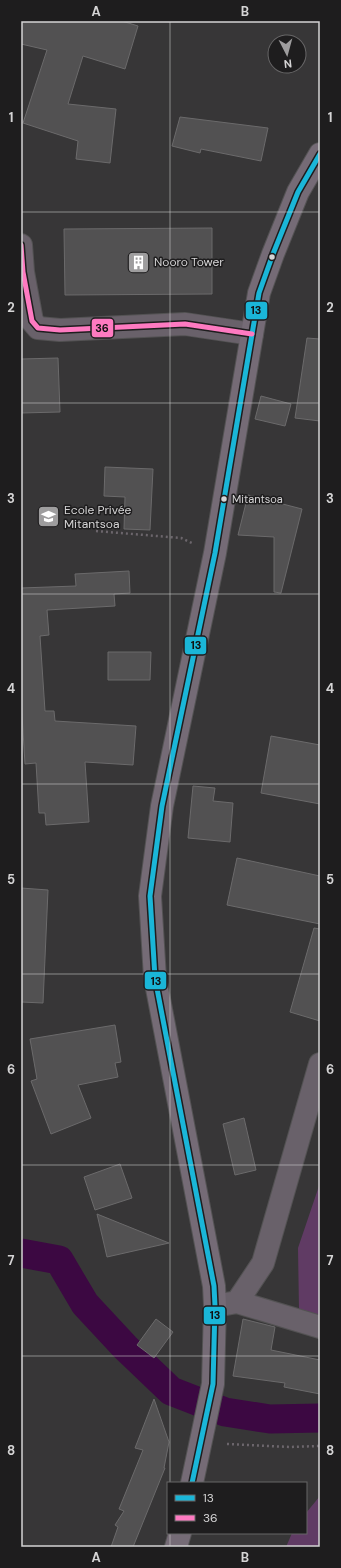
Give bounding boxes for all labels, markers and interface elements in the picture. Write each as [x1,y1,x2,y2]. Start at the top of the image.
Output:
text: A [91,3,101,20]
text: B [241,3,249,20]
north arrow [267,34,307,74]
text: N [283,57,293,71]
text: 1 [9,109,13,126]
text: 1 [328,109,332,126]
building icon: Nooro Tower [125,249,151,275]
unlabelled marker [267,252,277,262]
place label: Nooro Tower [154,254,224,270]
text: 2 [7,299,15,316]
text: 2 [326,299,334,316]
line badge: 13 [245,301,268,320]
text: 13 [251,303,261,317]
line badge: 36 [91,318,114,338]
text: 36 [95,321,109,335]
text: 3 [7,490,15,507]
text: 3 [326,490,334,507]
place label: Mitantsoa [232,492,283,506]
marker: Mitantsoa [219,494,229,504]
place label: Ecole Privée Mitantsoa [64,502,132,532]
school or university icon: Ecole Privée Mitantsoa [35,504,61,530]
line badge: 13 [184,636,207,655]
text: 13 [191,638,201,652]
text: 4 [7,680,15,697]
text: 4 [326,680,334,697]
text: 5 [7,871,15,888]
text: 5 [326,871,334,888]
line badge: 13 [144,971,167,990]
text: 13 [151,974,161,988]
text: 6 [7,1061,15,1078]
text: 6 [326,1061,334,1078]
text: 7 [8,1252,15,1269]
text: 7 [327,1252,334,1269]
line badge: 13 [203,1306,226,1325]
text: 13 [210,1308,220,1322]
text: 8 [7,1442,15,1459]
text: 8 [326,1442,334,1459]
legend [167,1482,307,1534]
text: 13 [203,1490,214,1506]
text: 36 [203,1510,218,1526]
text: A [91,1549,101,1566]
text: B [241,1549,249,1566]

